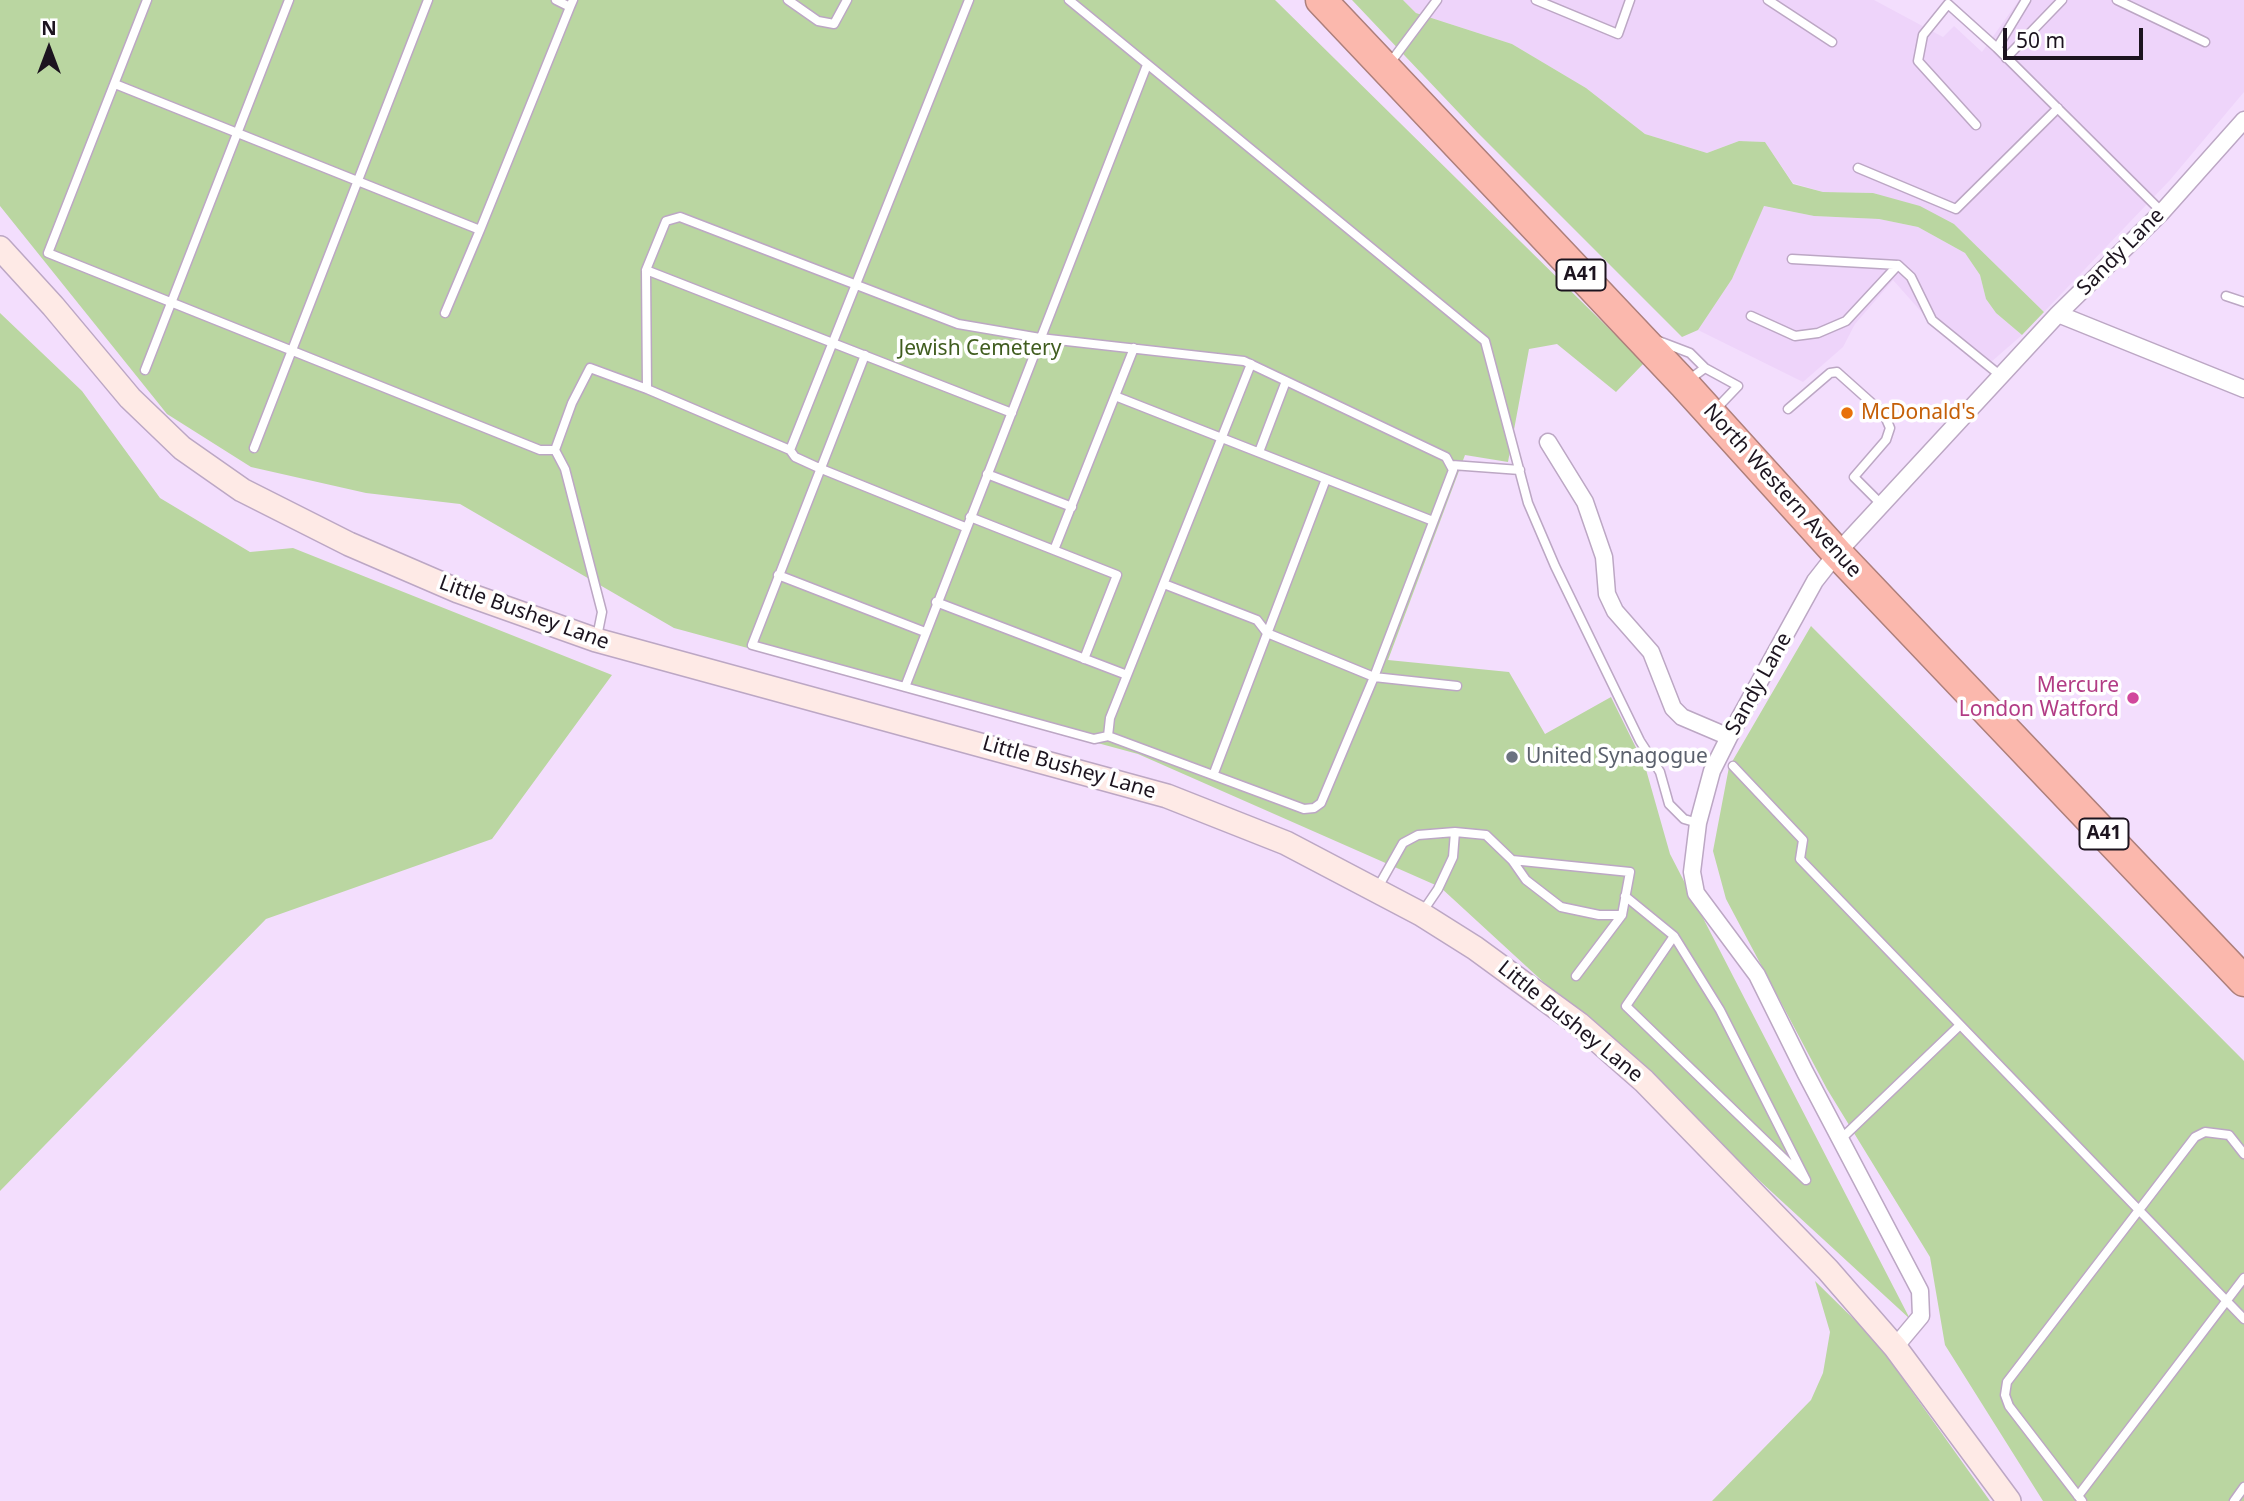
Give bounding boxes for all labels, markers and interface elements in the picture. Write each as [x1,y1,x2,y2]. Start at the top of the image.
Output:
north arrow [14,14,84,84]
scale bar [2006,14,2146,58]
text: N [41,15,57,41]
text: 50 m [2016,26,2065,54]
street label: Sandy Lane [2072,203,2170,301]
road number: A41 [1556,260,1606,290]
park label: Jewish Cemetery [899,336,1061,362]
street label: North Western Avenue [1697,399,1867,583]
place label: McDonald's [1861,400,1975,426]
marker: McDonald's [1839,405,1855,421]
street label: Little Bushey Lane [436,571,612,655]
street label: Sandy Lane [1721,628,1797,740]
place label: Mercure London Watford [1959,673,2119,723]
marker: Mercure London Watford [2125,690,2141,706]
street label: Little Bushey Lane [979,731,1159,805]
place label: United Synagogue [1526,744,1708,770]
marker: United Synagogue [1504,749,1520,765]
road number: A41 [2080,818,2128,849]
street label: Little Bushey Lane [1492,956,1648,1088]

